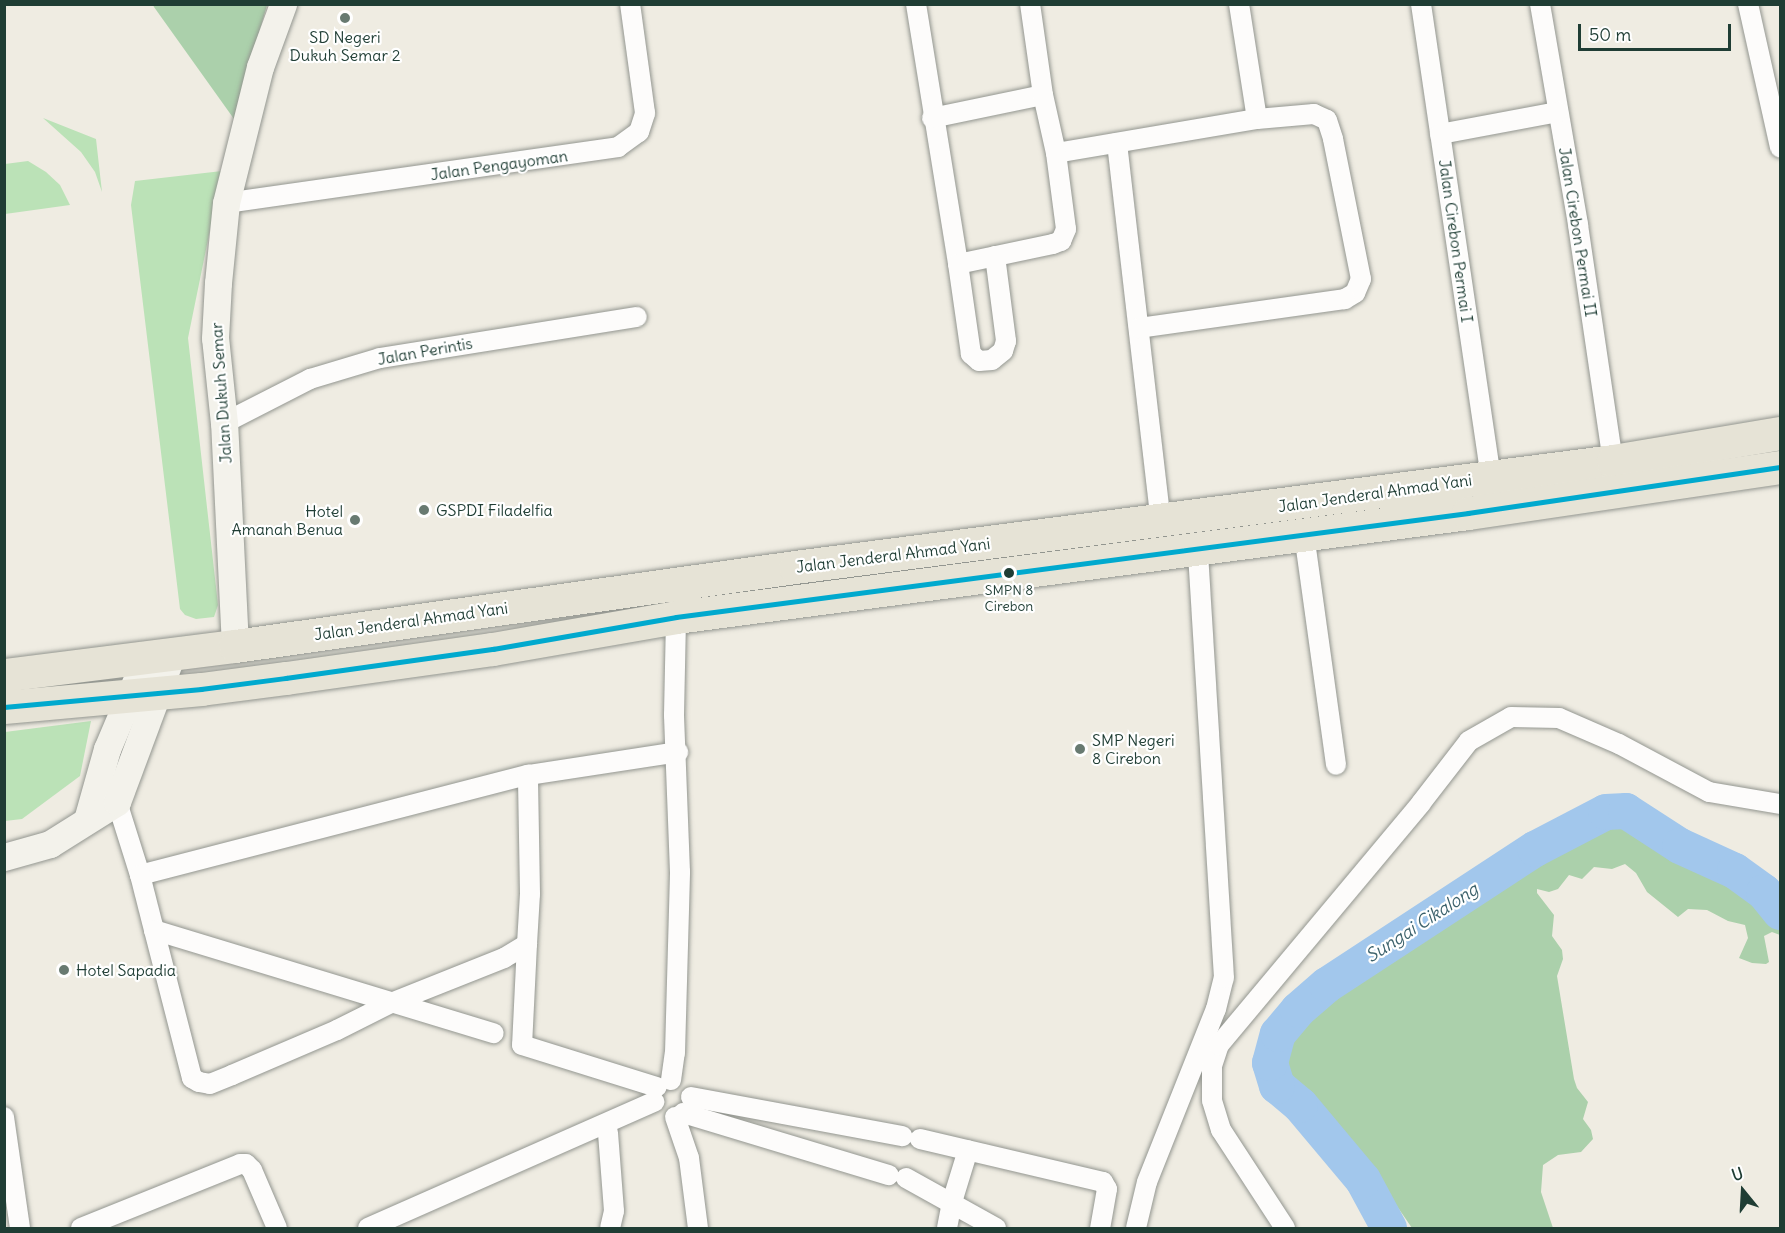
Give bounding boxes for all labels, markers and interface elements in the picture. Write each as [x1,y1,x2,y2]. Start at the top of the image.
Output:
marker: SD Negeri Dukuh Semar 2 [338,11,352,25]
scale bar [1581,12,1734,50]
text: 50 m [1589,23,1631,46]
place label: SD Negeri Dukuh Semar 2 [289,27,401,65]
street label: Jalan Pengayoman [429,146,569,184]
street label: Jalan Cirebon Permai II [1555,146,1601,318]
street label: Jalan Cirebon Permai I [1435,158,1477,324]
street label: Jalan Dukuh Semar [206,322,236,464]
street label: Jalan Perintis [376,333,474,369]
street label: Jalan Jenderal Ahmad Yani [1277,470,1473,516]
place label: GSPDI Filadelfia [436,500,553,520]
place label: Hotel Amanah Benua [231,501,343,539]
marker: GSPDI Filadelfia [417,503,431,517]
marker: Hotel Amanah Benua [348,513,362,527]
street label: Jalan Jenderal Ahmad Yani [795,534,991,576]
marker: SMPN 8 Cirebon [1003,567,1015,579]
place label: SMPN 8 Cirebon [985,582,1033,614]
street label: Jalan Jenderal Ahmad Yani [313,598,509,644]
place label: SMP Negeri 8 Cirebon [1092,730,1175,768]
marker: SMP Negeri 8 Cirebon [1073,742,1087,756]
water label: Sungai Cikalong [1362,879,1482,967]
place label: Hotel Sapadia [76,960,176,980]
marker: Hotel Sapadia [57,963,71,977]
north arrow [1713,1161,1773,1221]
text: U [1729,1163,1746,1185]

